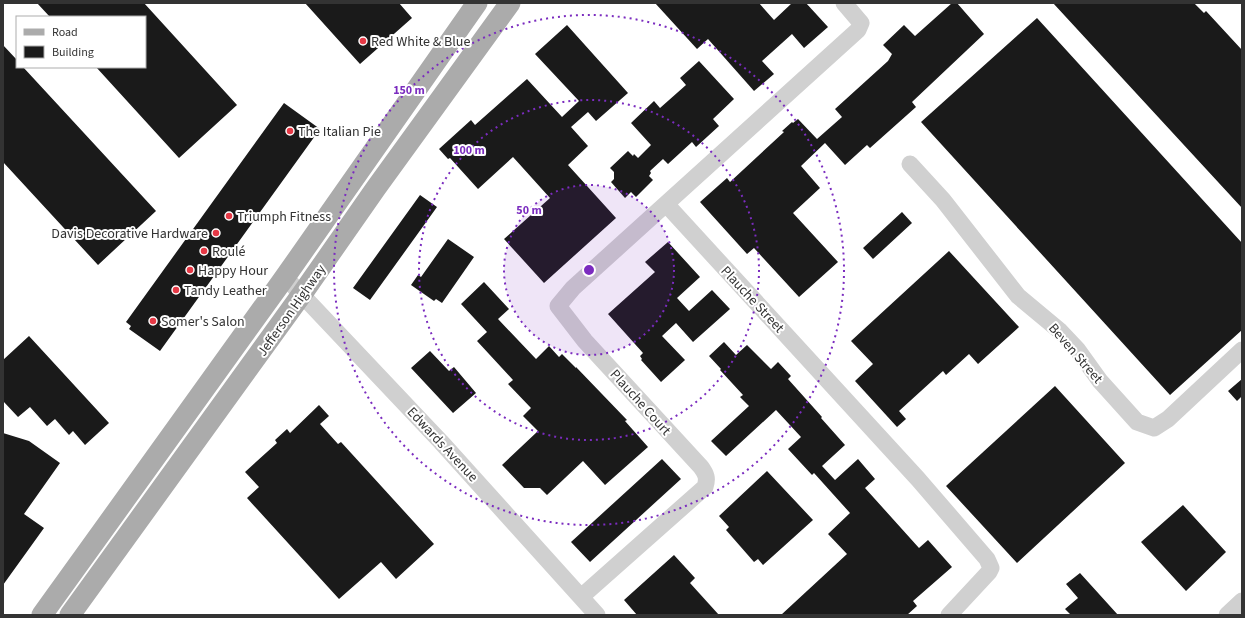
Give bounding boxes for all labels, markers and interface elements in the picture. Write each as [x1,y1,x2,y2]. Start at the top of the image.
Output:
legend [16,16,146,68]
text: Road [52,24,78,41]
place label: Red White & Blue [371,32,470,52]
marker: Red White & Blue [358,36,368,46]
text: Building [52,44,94,61]
text: 150 m [393,82,425,99]
place label: The Italian Pie [298,122,381,142]
marker: The Italian Pie [285,126,295,136]
text: 100 m [453,142,485,159]
text: 50 m [516,202,542,219]
place label: Triumph Fitness [237,207,331,227]
marker: Triumph Fitness [224,211,234,221]
place label: Davis Decorative Hardware [51,224,208,244]
marker: Davis Decorative Hardware [211,228,221,238]
place label: Roulé [212,242,246,262]
marker: Roulé [199,246,209,256]
street label: Jefferson Highway [253,260,331,361]
place label: Happy Hour [198,261,268,281]
street label: Plauche Street [716,262,789,338]
centre of rings [582,263,596,277]
marker: Happy Hour [185,265,195,275]
place label: Tandy Leather [184,281,267,301]
marker: Tandy Leather [171,285,181,295]
place label: Somer's Salon [161,312,245,332]
marker: Somer's Salon [148,316,158,326]
street label: Beven Street [1043,319,1107,388]
street label: Plauche Court [605,365,676,440]
street label: Edwards Avenue [402,403,482,487]

